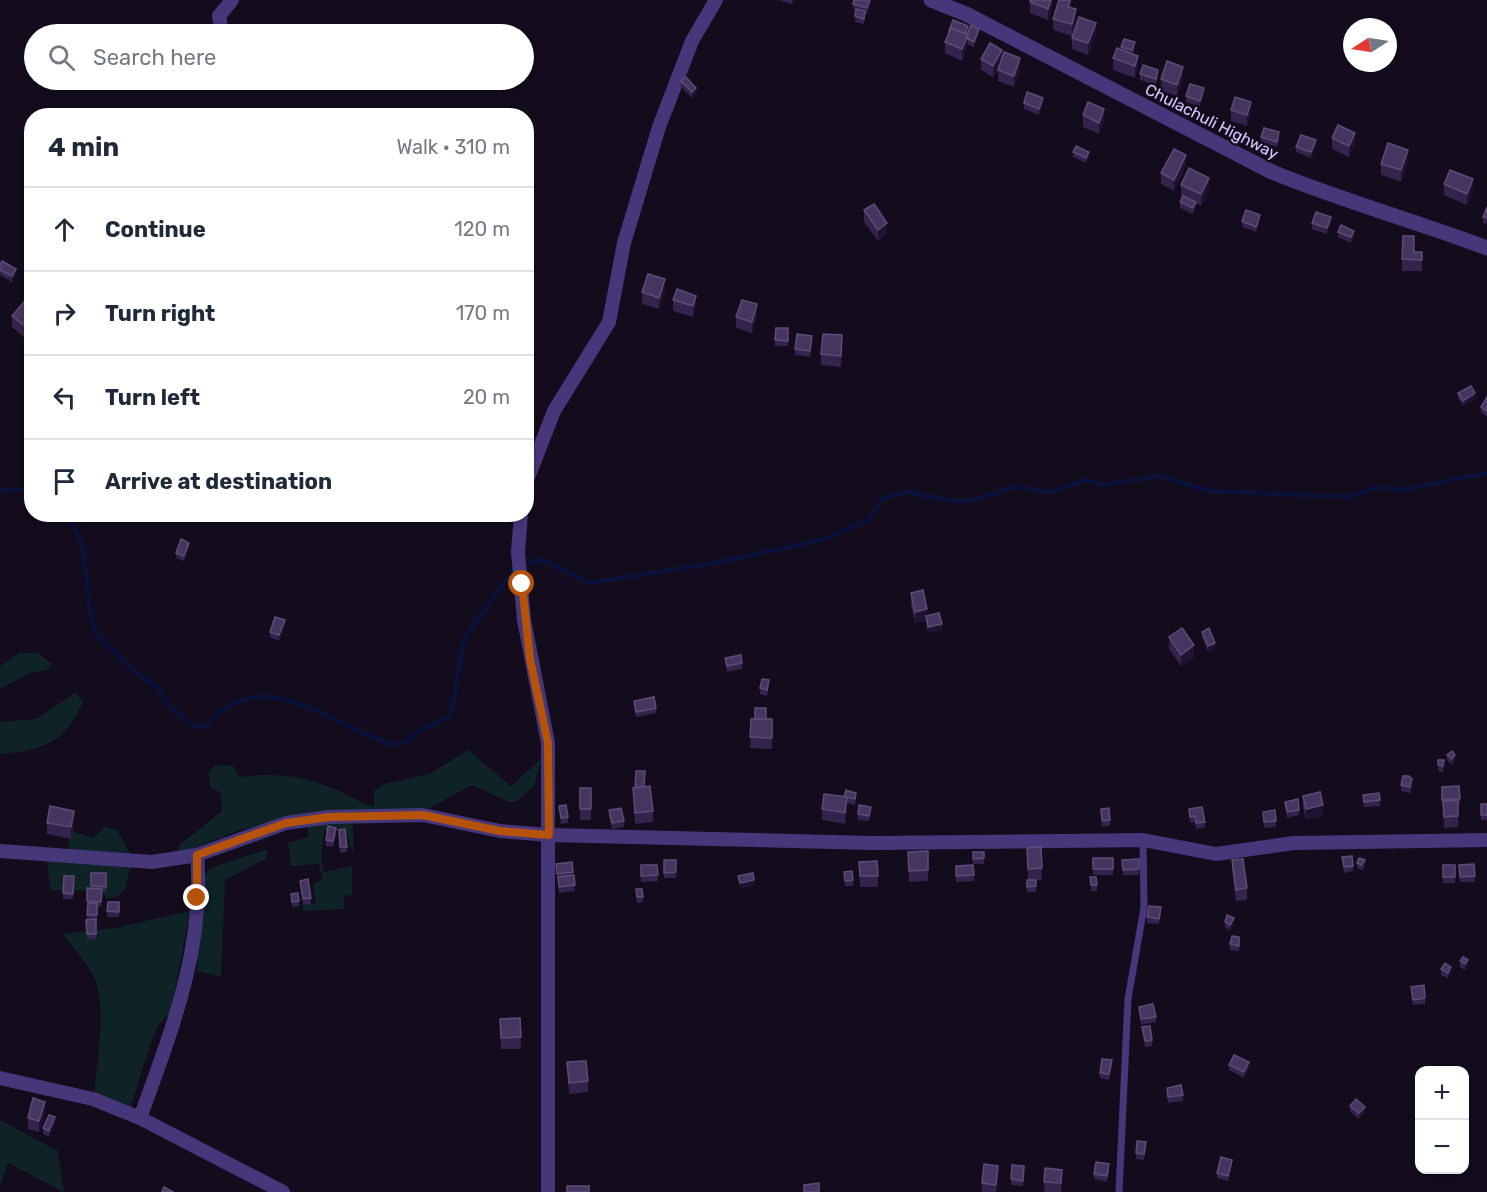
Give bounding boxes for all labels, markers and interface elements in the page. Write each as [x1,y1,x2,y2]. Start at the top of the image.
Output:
north arrow [1343,18,1397,72]
search box [24,24,534,90]
icon: search [45,41,78,74]
text: Search here [93,44,216,71]
street label: Chulachuli Highway [1142,80,1282,163]
text: 4 min [48,132,119,163]
text: Walk · 310 m [396,135,510,159]
icon: ahead [48,213,81,246]
text: Continue [105,216,206,243]
text: 120 m [454,217,510,241]
icon: right [48,297,81,330]
text: Turn right [105,300,215,327]
text: 170 m [456,301,510,325]
icon: left [48,381,81,414]
text: Turn left [105,384,200,411]
text: 20 m [463,385,510,409]
icon: arrive [48,465,81,498]
text: Arrive at destination [105,468,332,495]
route start [508,570,534,596]
route end [183,884,209,910]
map controls [1415,1066,1469,1174]
button: + [1415,1066,1469,1120]
button: − [1415,1120,1469,1174]

